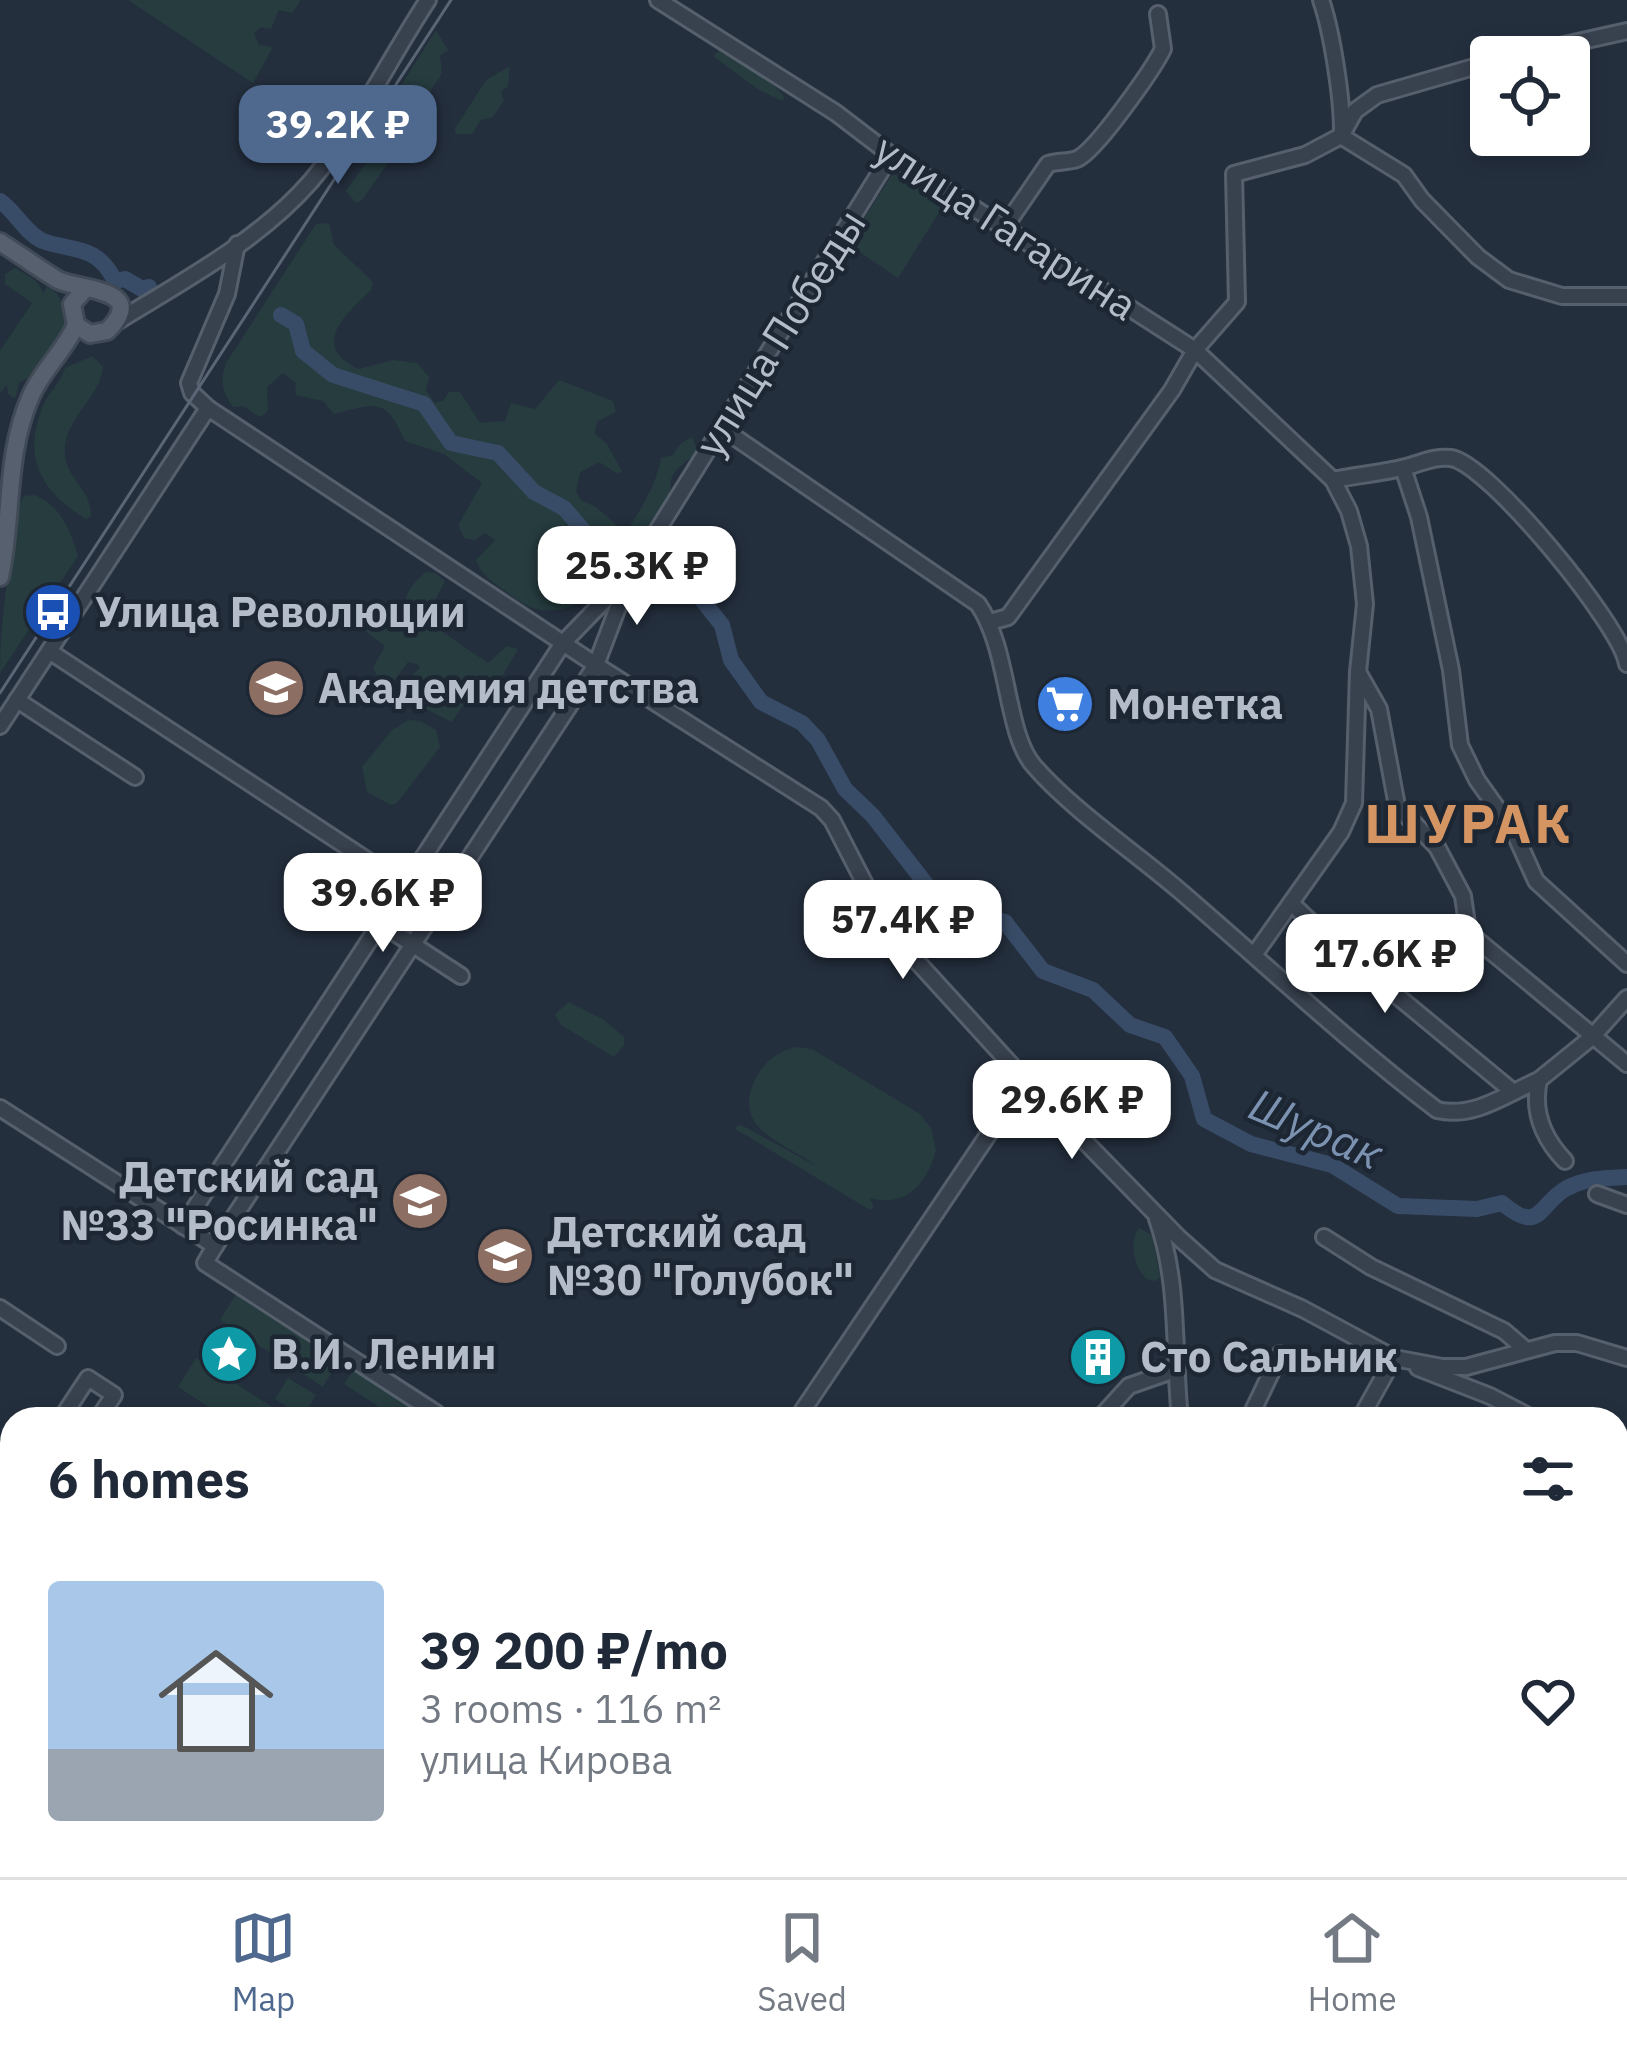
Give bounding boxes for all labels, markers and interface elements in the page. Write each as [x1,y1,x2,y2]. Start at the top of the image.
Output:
map controls [1470,36,1590,156]
button: locate [1470,36,1590,156]
pin: 39.2K ₽ [227,85,449,187]
text: 39.2K ₽ [266,98,410,149]
street label: улица Гагарина [865,121,1148,332]
street label: улица Победы [682,199,877,467]
pin: 25.3K ₽ [526,526,748,628]
text: 25.3K ₽ [565,539,709,590]
bus stop icon: Улица Революции [22,581,84,643]
place label: Улица Революции [95,584,466,639]
school or university icon: Академия детства [245,657,307,719]
place label: Академия детства [318,660,699,715]
supermarket icon: Монетка [1034,673,1096,735]
place label: Монетка [1107,676,1283,731]
district label: ШУРАК [1364,788,1574,858]
pin: 39.6K ₽ [272,853,494,955]
text: 39.6K ₽ [311,866,455,917]
pin: 57.4K ₽ [792,880,1014,982]
text: 57.4K ₽ [831,893,975,944]
pin: 17.6K ₽ [1274,914,1496,1016]
text: 17.6K ₽ [1313,927,1457,978]
pin: 29.6K ₽ [961,1060,1183,1162]
text: 29.6K ₽ [1000,1073,1144,1124]
water label: Шурак [1241,1074,1393,1182]
place label: Детский сад №33 "Росинка" [61,1149,378,1252]
school or university icon: Детский сад №33 "Росинка" [389,1170,451,1232]
place label: Детский сад №30 "Голубок" [547,1204,854,1307]
school or university icon: Детский сад №30 "Голубок" [474,1225,536,1287]
place icon: В.И. Ленин [198,1323,260,1385]
place label: В.И. Ленин [271,1326,497,1381]
building icon: Сто Сальник [1067,1326,1129,1388]
place label: Сто Сальник [1140,1329,1398,1384]
text: 6 homes [48,1446,250,1512]
icon: filters [1515,1446,1581,1512]
text: 39 200 ₽/mo [420,1617,728,1683]
icon: home [144,1629,288,1773]
icon: heart [1515,1668,1581,1734]
text: 3 rooms · 116 m² [420,1683,722,1734]
text: улица Кирова [420,1734,672,1785]
tab: Map [230,1905,296,2020]
tab: Saved [757,1905,847,2020]
tab: Home [1308,1905,1397,2020]

